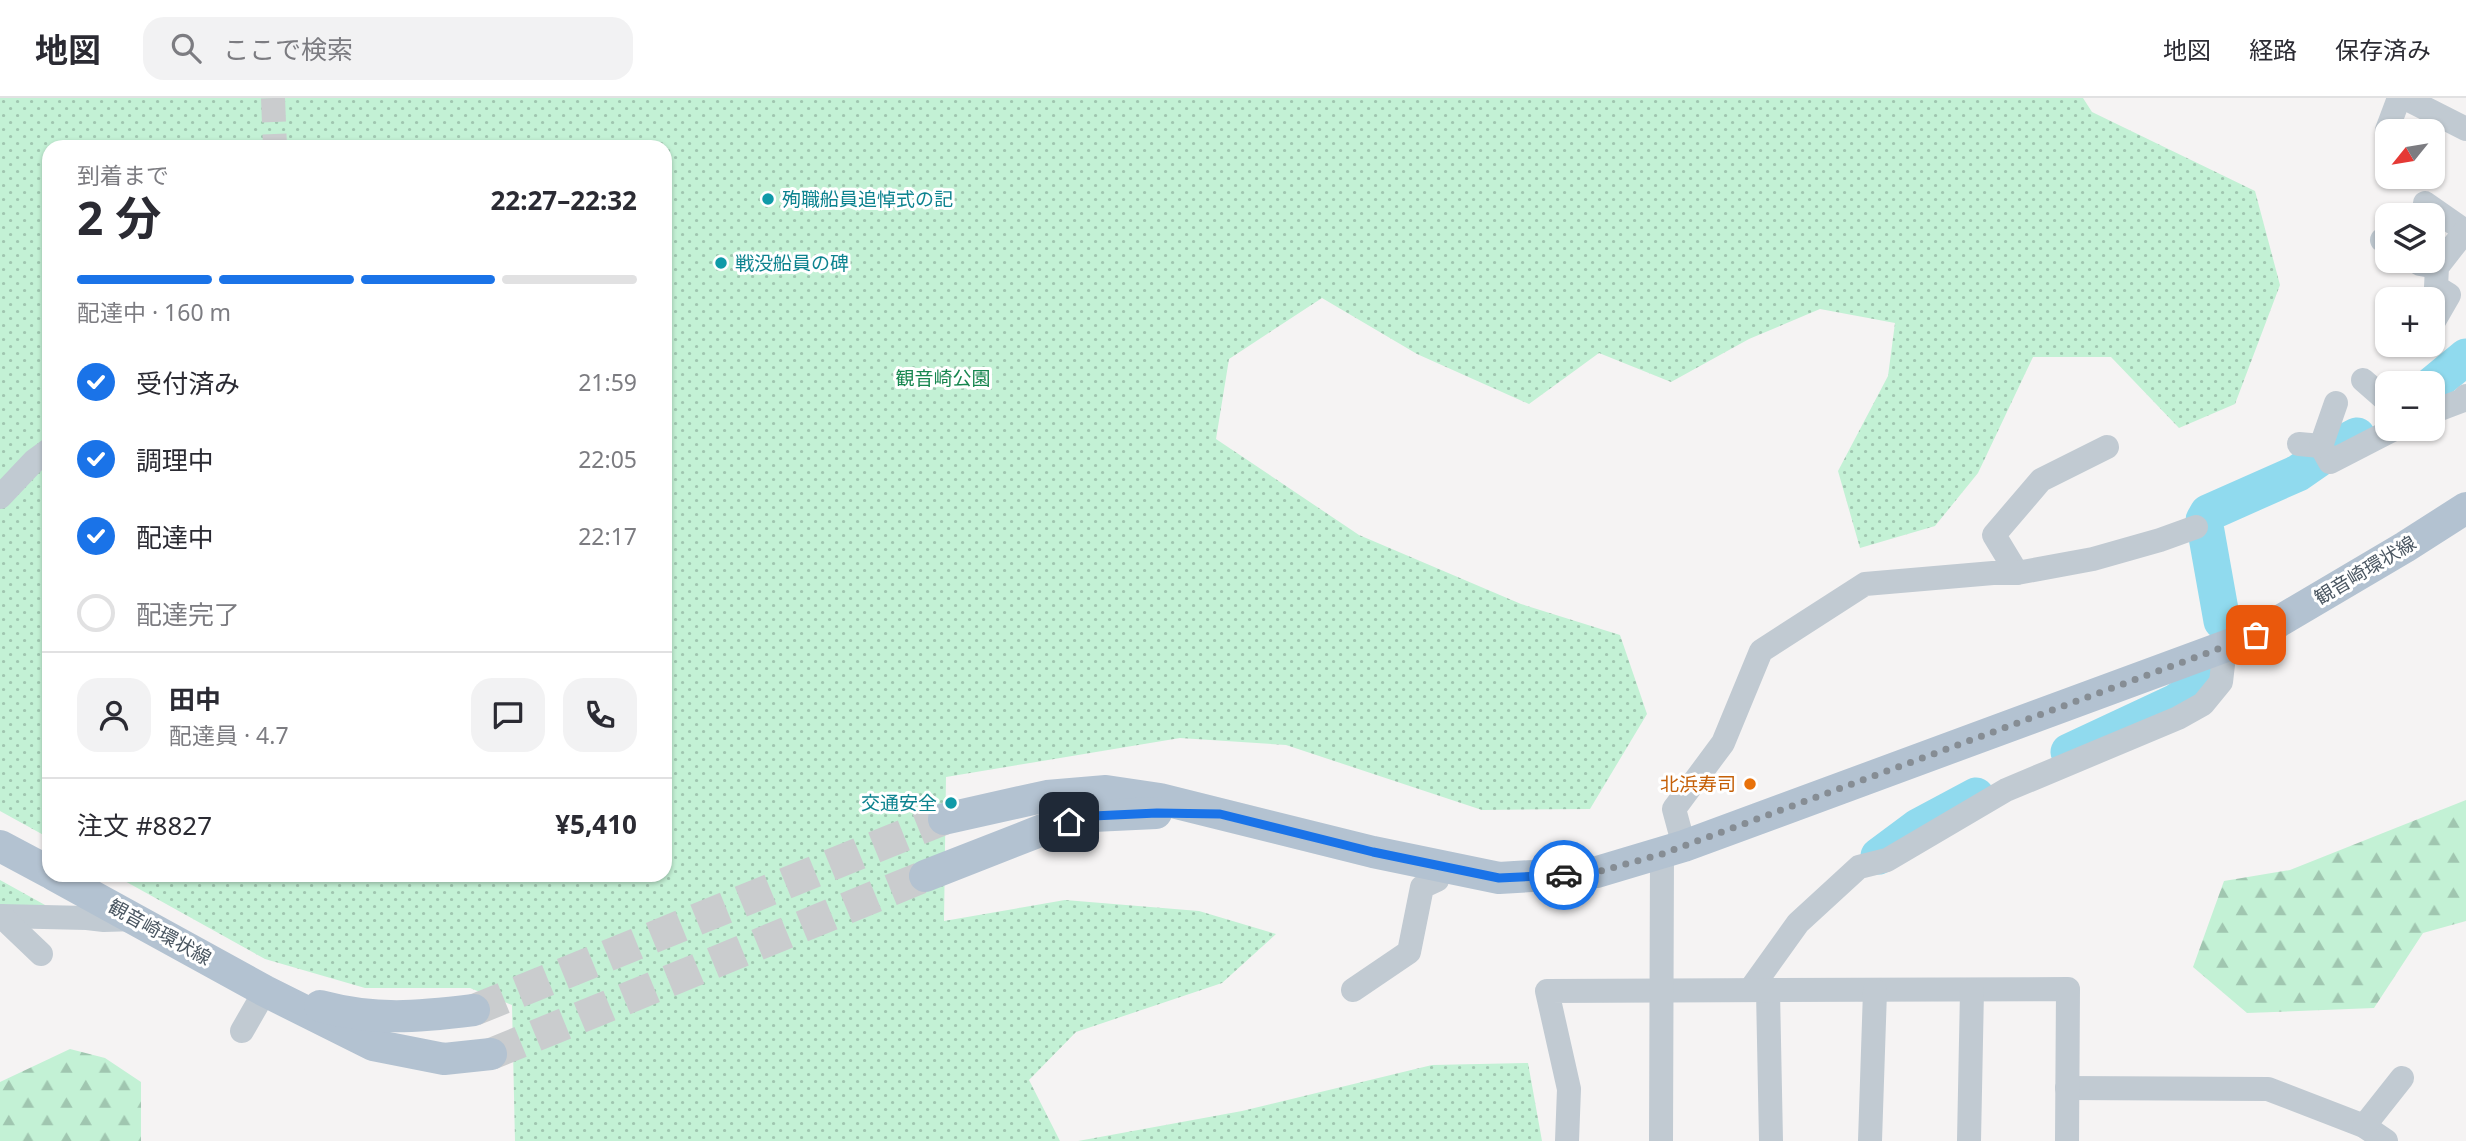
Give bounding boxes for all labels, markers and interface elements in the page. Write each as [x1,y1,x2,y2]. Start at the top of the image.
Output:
search box [143,17,633,80]
text: 地図 [35,27,101,72]
icon: search [167,29,205,67]
text: ここで検索 [223,31,353,67]
text: 地図 [2163,33,2211,66]
text: 経路 [2249,33,2297,66]
text: 保存済み [2335,33,2431,66]
north arrow [2375,119,2445,189]
map controls [2375,119,2445,441]
text: 到着まで [77,159,169,191]
text: 22:27–22:32 [490,182,637,218]
text: 2 分 [77,186,161,248]
place label: 殉職船員追悼式の記 [782,186,953,212]
marker: 殉職船員追悼式の記 [760,191,776,207]
button: layers [2375,203,2445,273]
place label: 戦没船員の碑 [735,250,849,276]
marker: 戦没船員の碑 [713,255,729,271]
button: + [2375,287,2445,357]
text: 配達中 · 160 m [77,296,231,328]
icon: check [77,363,115,401]
text: 受付済み [136,365,240,401]
park label: 観音崎公園 [895,365,991,391]
text: 21:59 [578,366,637,398]
button: − [2375,371,2445,441]
icon: check [77,440,115,478]
text: 調理中 [136,442,214,478]
text: 22:05 [578,443,637,475]
icon: check [77,517,115,555]
text: 配達中 [136,519,214,555]
text: 22:17 [578,520,637,552]
street label: 観音崎環状線 [2309,529,2421,611]
text: 配達完了 [136,596,240,632]
pin [2226,605,2286,665]
icon: bag [2237,616,2275,654]
button: person [77,678,151,752]
button: chat [471,678,545,752]
button: phone [563,678,637,752]
text: 田中 [169,681,221,717]
text: 配達員 · 4.7 [169,719,289,751]
place label: 北浜寿司 [1660,771,1736,797]
marker: 北浜寿司 [1742,776,1758,792]
place label: 交通安全 [861,790,937,816]
pin [1039,792,1099,852]
marker: 交通安全 [943,795,959,811]
icon: home [1050,803,1088,841]
text: ¥5,410 [555,806,637,842]
text: 注文 #8827 [77,807,212,843]
courier [1529,840,1599,910]
icon: car [1545,856,1583,894]
street label: 観音崎環状線 [104,893,216,971]

